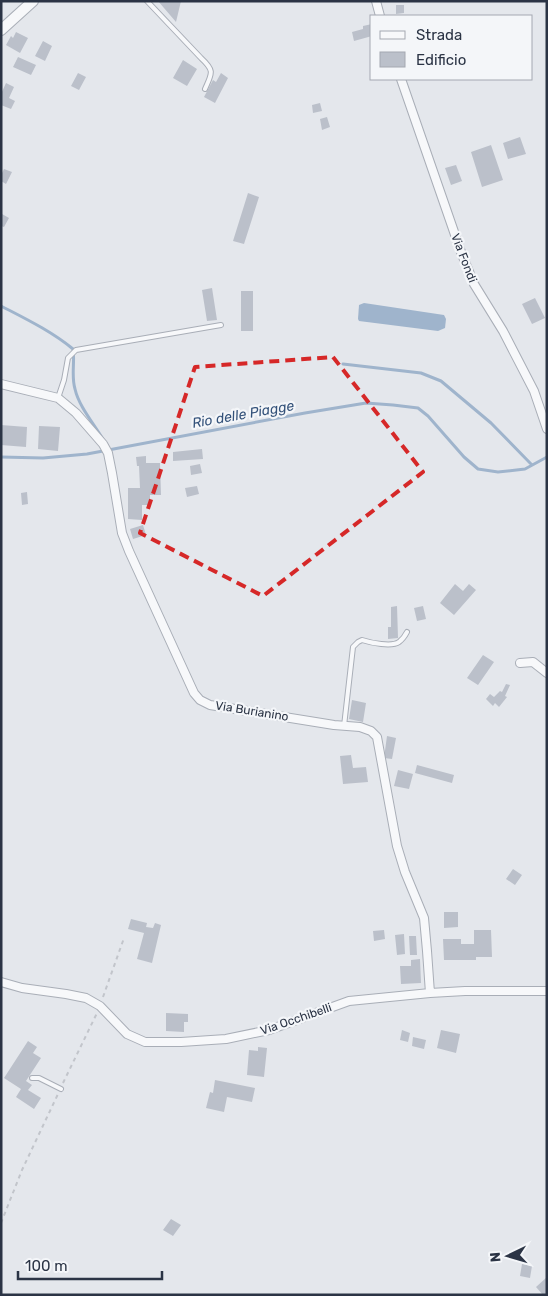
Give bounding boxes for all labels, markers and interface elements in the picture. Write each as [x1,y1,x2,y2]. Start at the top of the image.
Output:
legend [370,15,533,80]
text: Strada [416,26,462,44]
text: Edificio [416,51,466,69]
street label: Via Fondi [448,232,480,285]
water label: Rio delle Piagge [191,397,296,432]
street label: Via Burianino [214,698,290,724]
street label: Via Occhibelli [259,1000,334,1038]
north arrow [483,1231,533,1281]
scale bar [18,1248,161,1280]
text: N [487,1251,504,1263]
text: 100 m [25,1257,67,1275]

